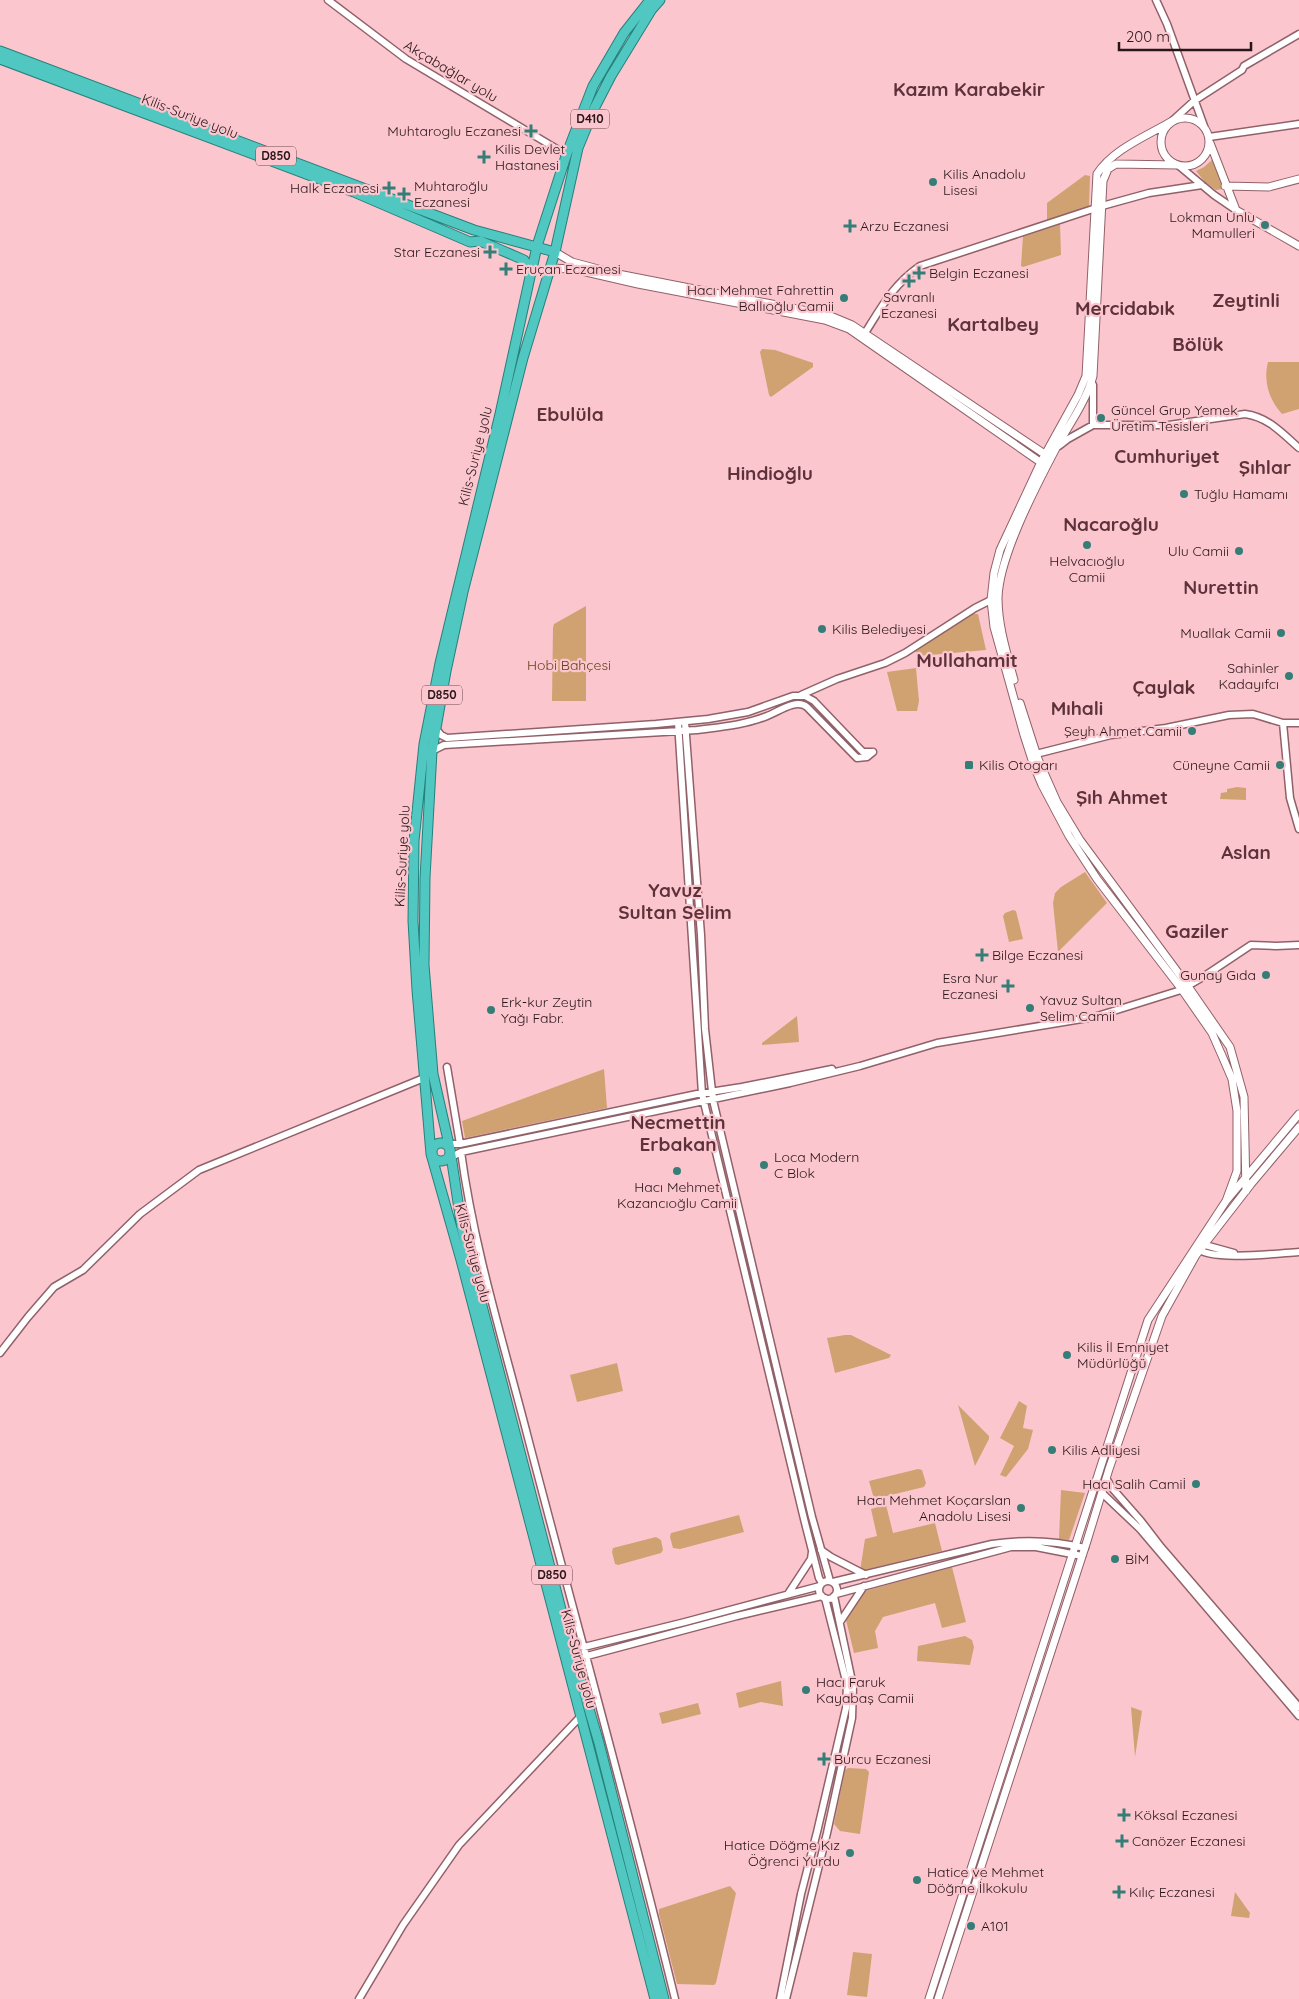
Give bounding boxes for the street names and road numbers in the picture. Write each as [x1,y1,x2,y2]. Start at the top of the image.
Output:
street label: Akçabağlar yolu [401,36,501,106]
street label: Kilis-Suriye yolu [139,89,241,143]
road number: D410 [571,110,609,128]
road number: D850 [256,146,296,166]
street label: Kilis-Suriye yolu [454,404,496,508]
road number: D850 [422,686,462,704]
street label: Kilis-Suriye yolu [390,805,414,907]
street label: Kilis-Suriye yolu [451,1201,495,1305]
road number: D850 [532,1566,572,1584]
street label: Kilis-Suriye yolu [557,1607,601,1711]

